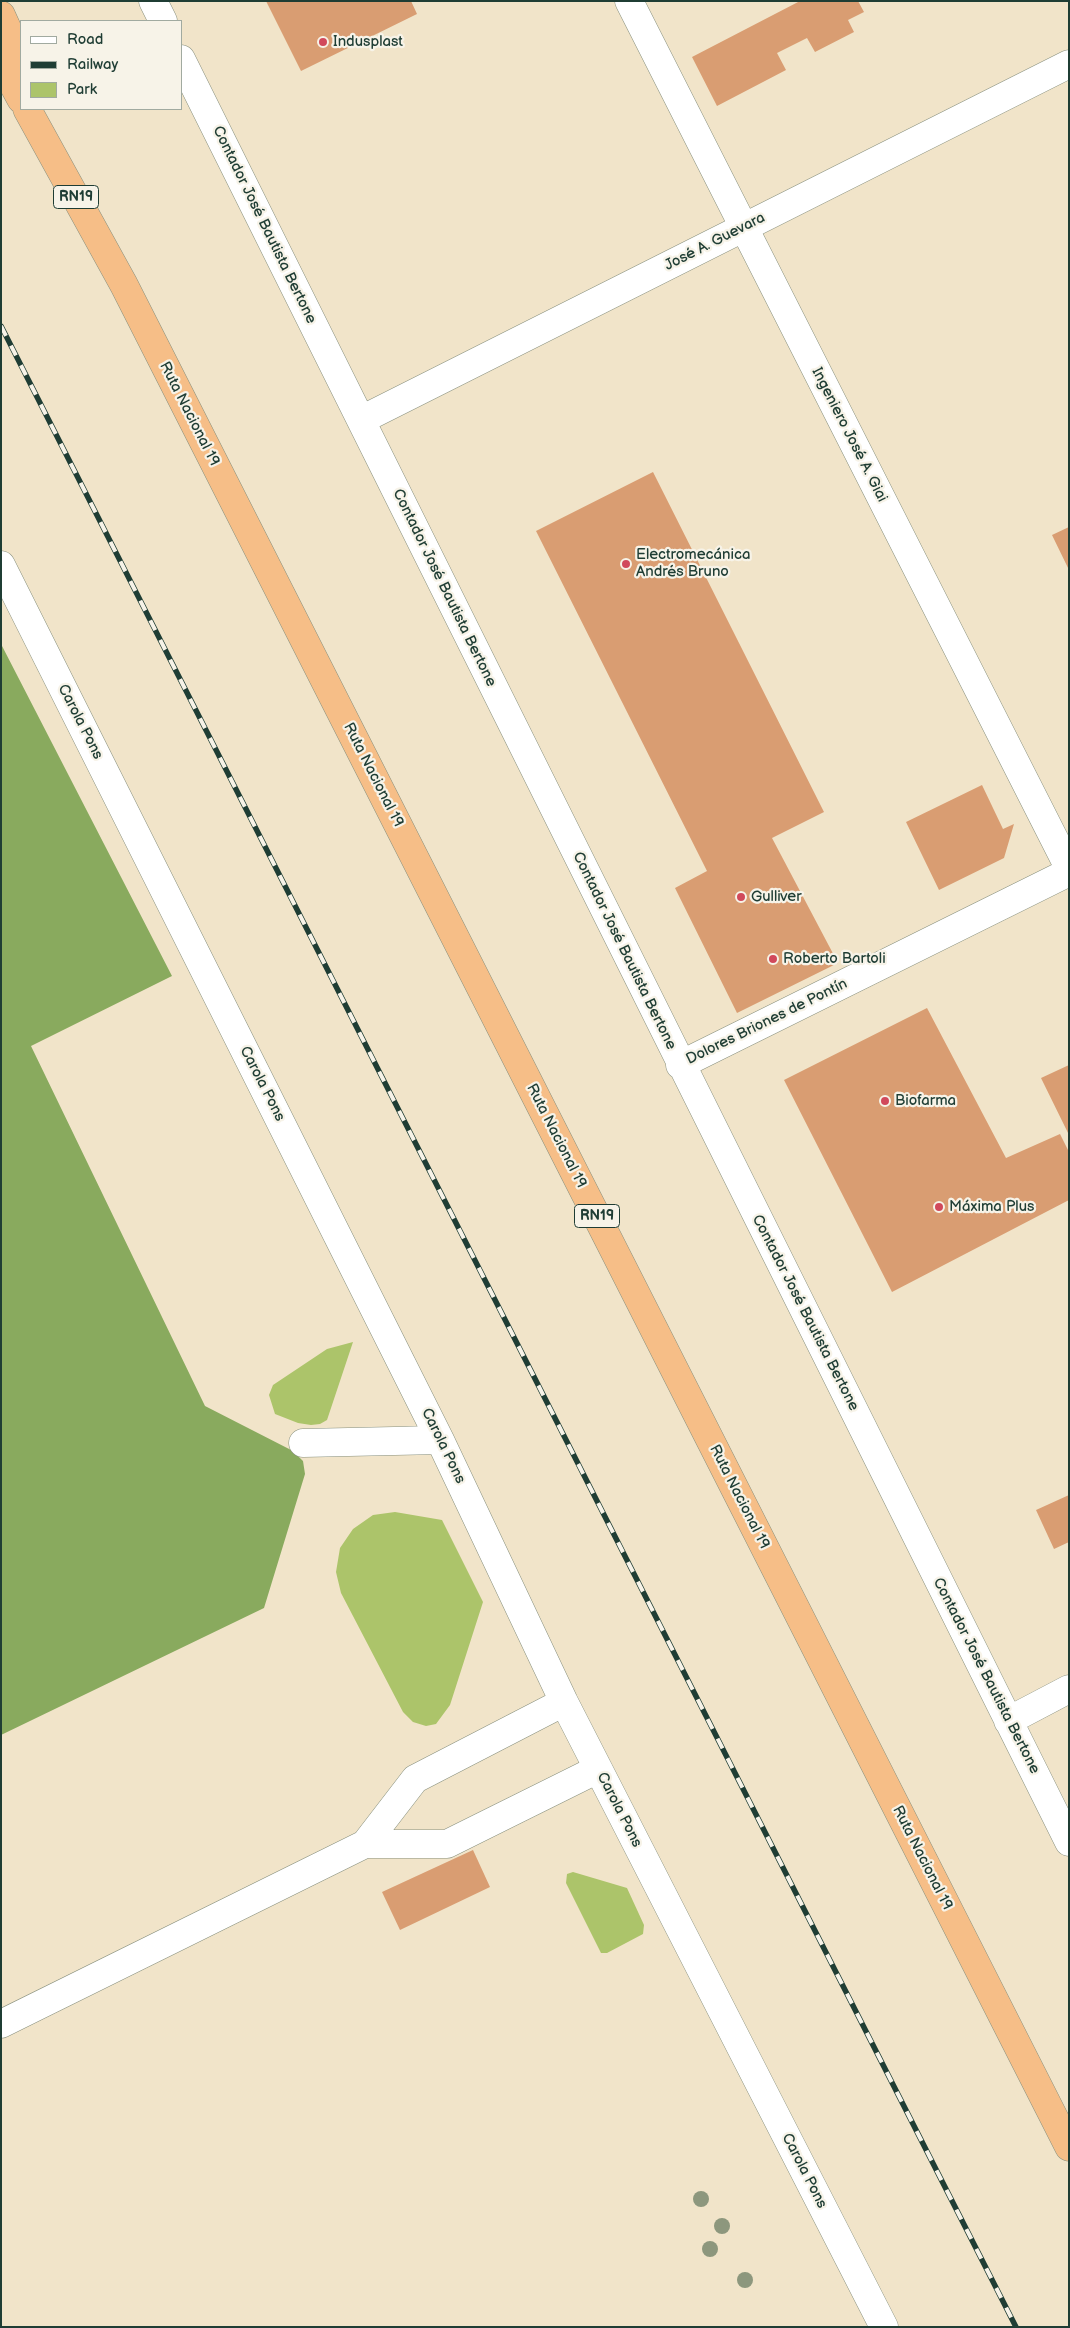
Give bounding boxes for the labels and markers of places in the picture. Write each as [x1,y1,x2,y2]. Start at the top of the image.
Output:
place label: Indusplast [333,33,403,51]
marker: Indusplast [317,36,329,48]
place label: Electromecánica Andrés Bruno [636,546,750,581]
marker: Electromecánica Andrés Bruno [620,558,632,570]
place label: Gulliver [751,888,802,906]
marker: Gulliver [735,891,747,903]
place label: Roberto Bartoli [783,950,886,968]
marker: Roberto Bartoli [767,953,779,965]
place label: Biofarma [895,1092,956,1110]
marker: Biofarma [879,1095,891,1107]
place label: Máxima Plus [949,1198,1034,1216]
marker: Máxima Plus [933,1201,945,1213]

